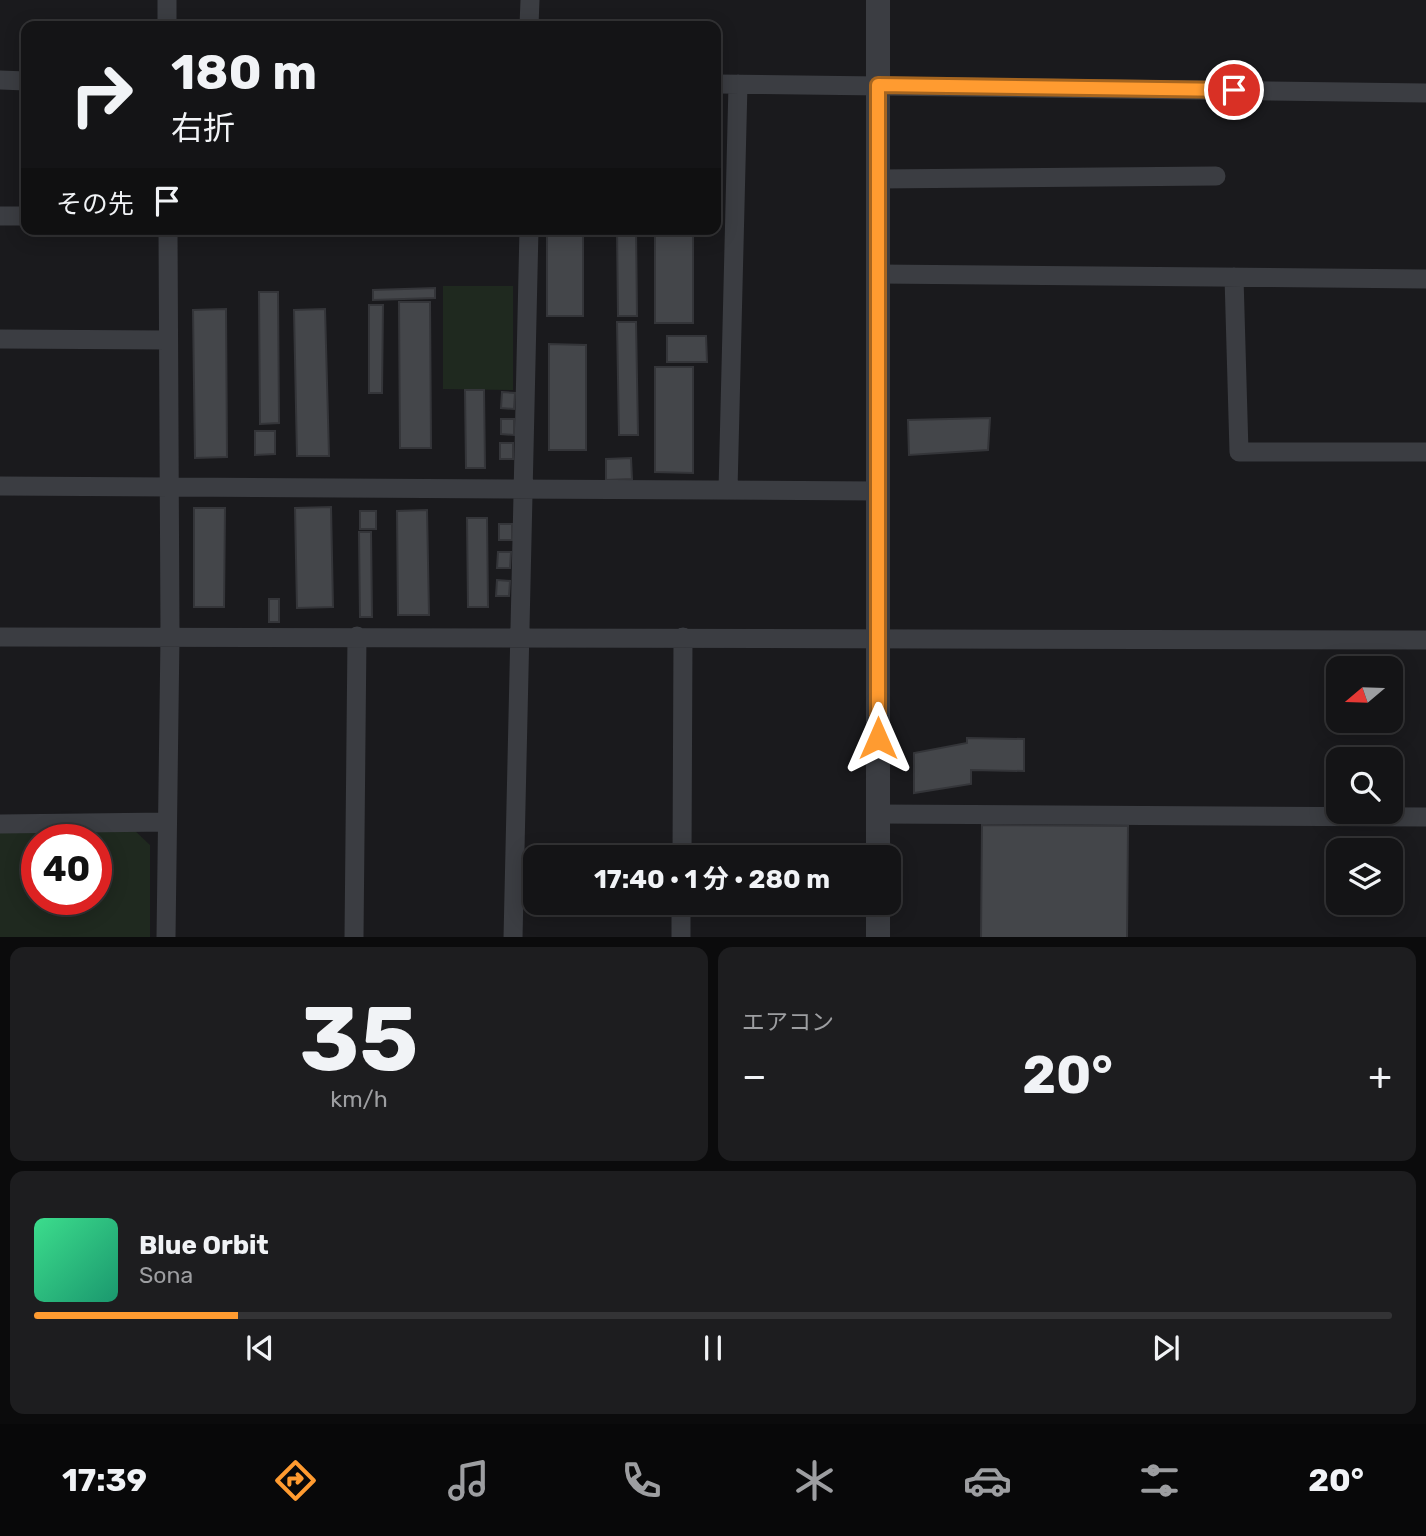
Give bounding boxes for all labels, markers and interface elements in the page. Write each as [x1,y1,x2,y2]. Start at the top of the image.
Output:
text: 180 m [171,43,317,101]
icon: right [56,49,147,140]
pin [1204,60,1264,120]
icon: arrive [1215,71,1253,109]
text: 右折 [171,109,235,147]
icon: arrive [148,182,186,220]
text: その先 [56,189,134,220]
north arrow [1326,656,1404,733]
map controls [1326,656,1403,915]
position arrow [841,701,915,775]
button: search [1326,747,1403,824]
speed limit sign: 40 [21,824,112,915]
button: layers [1326,838,1403,915]
text: 17:40 · 1 分 · 280 m [594,864,830,895]
text: 35 [300,985,418,1093]
text: エアコン [742,1008,834,1036]
text: 20° [1022,1044,1113,1106]
text: − [742,1053,767,1099]
text: + [1368,1053,1392,1099]
text: km/h [330,1085,388,1113]
text: Blue Orbit [139,1230,269,1261]
text: Sona [139,1261,193,1289]
icon: previous [241,1329,279,1367]
icon: pause [694,1329,732,1367]
icon: next [1147,1329,1185,1367]
icon: directions [271,1456,320,1505]
icon: music [444,1456,493,1505]
icon: phone [617,1456,666,1505]
icon: climate [790,1456,839,1505]
icon: car [963,1456,1012,1505]
icon: filters [1135,1456,1184,1505]
text: 17:39 [62,1461,147,1499]
text: 20° [1308,1461,1364,1499]

